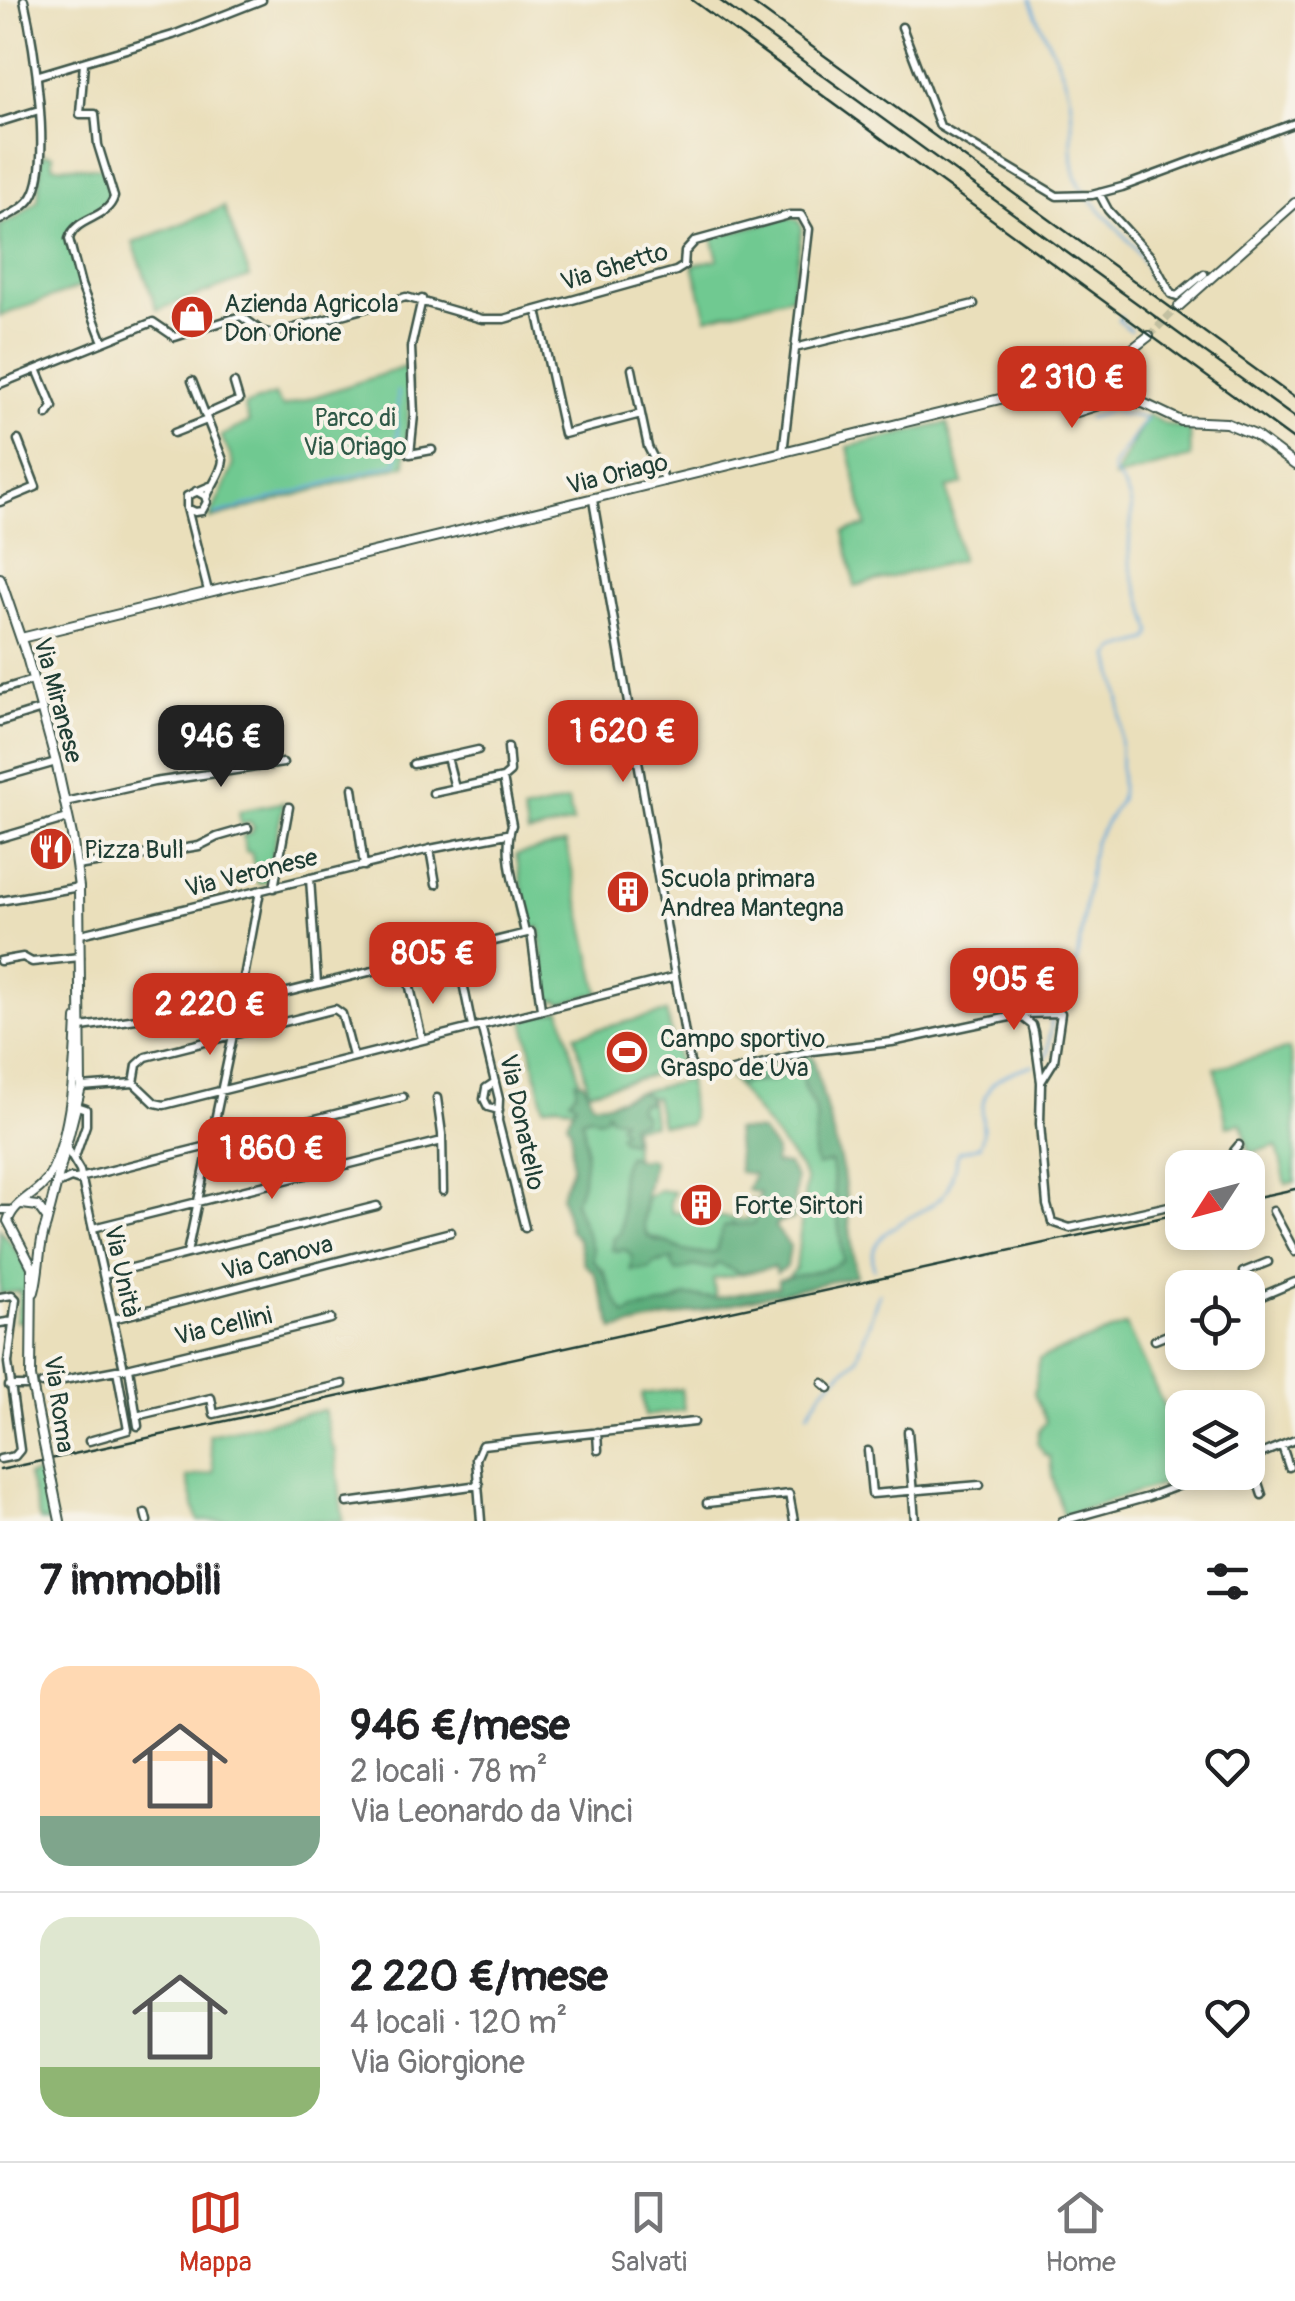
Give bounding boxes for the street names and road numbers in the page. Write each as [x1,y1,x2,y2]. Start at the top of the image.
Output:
street label: Via Ghetto [557,236,672,298]
street label: Via Oriago [563,447,671,502]
street label: Via Miranese [26,634,89,767]
street label: Via Veronese [182,842,321,905]
street label: Via Donatello [492,1052,551,1193]
street label: Via Unità [97,1223,146,1320]
street label: Via Canova [218,1229,336,1288]
street label: Via Cellini [172,1300,275,1353]
street label: Via Roma [36,1354,81,1455]

